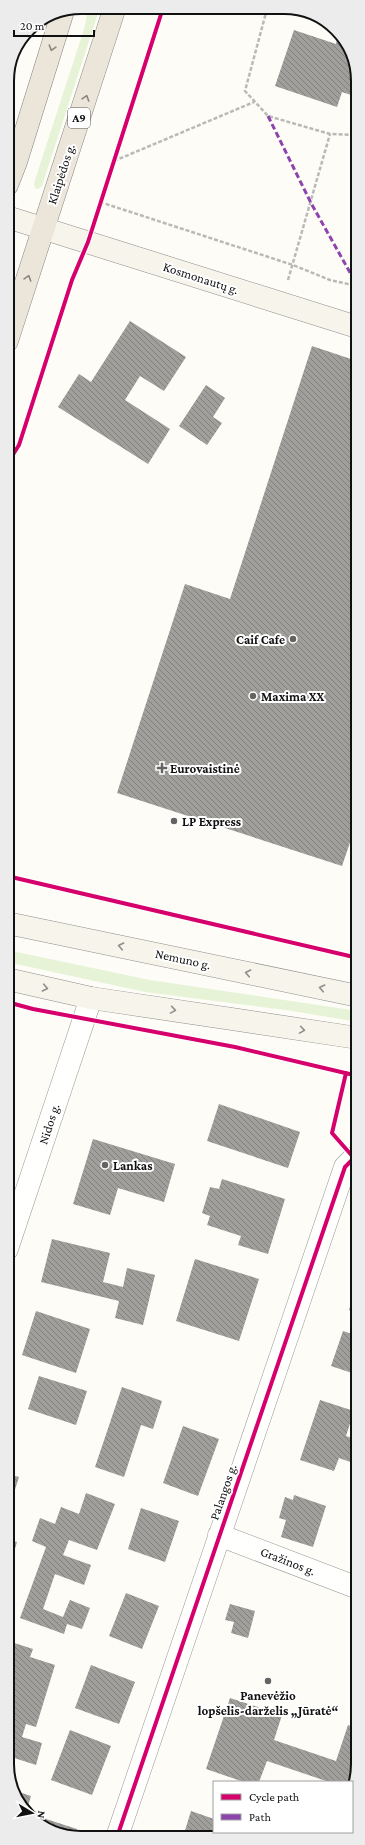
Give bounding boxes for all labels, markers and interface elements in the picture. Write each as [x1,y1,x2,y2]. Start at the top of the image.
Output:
scale bar [14,12,94,38]
text: 20 m [20,19,45,33]
one-way arrow [48,44,57,51]
one-way arrow [81,95,90,102]
road number: A9 [68,108,90,128]
street label: Klaipėdos g. [44,142,78,206]
street label: Kosmonautų g. [161,259,241,297]
one-way arrow [24,274,32,281]
place label: Caif Cafe [236,632,285,647]
marker: Caif Cafe [288,634,298,644]
place label: Maxima XX [261,689,325,704]
marker: Maxima XX [248,691,258,701]
place label: Eurovaistinė [170,761,240,776]
marker: Eurovaistinė [157,763,167,773]
place label: LP Express [182,814,241,829]
marker: LP Express [169,816,179,826]
one-way arrow [118,943,124,951]
street label: Nemuno g. [154,946,212,972]
one-way arrow [245,969,251,977]
one-way arrow [42,983,49,991]
one-way arrow [319,985,325,993]
one-way arrow [170,1005,177,1014]
one-way arrow [299,1025,305,1034]
street label: Nidos g. [35,1102,63,1146]
place label: Lankas [113,1158,152,1173]
marker: Lankas [100,1160,110,1170]
street label: Palangos g. [206,1462,240,1522]
street label: Gražinos g. [258,1544,318,1578]
marker: Panevėžio lopšelis-darželis „Jūratė“ [263,1676,273,1686]
place label: Panevėžio lopšelis-darželis „Jūratė“ [198,1688,339,1719]
legend [213,1781,353,1833]
text: Cycle path [249,1790,300,1804]
north arrow [12,1793,52,1833]
text: N [35,1810,48,1820]
text: Path [249,1810,271,1824]

